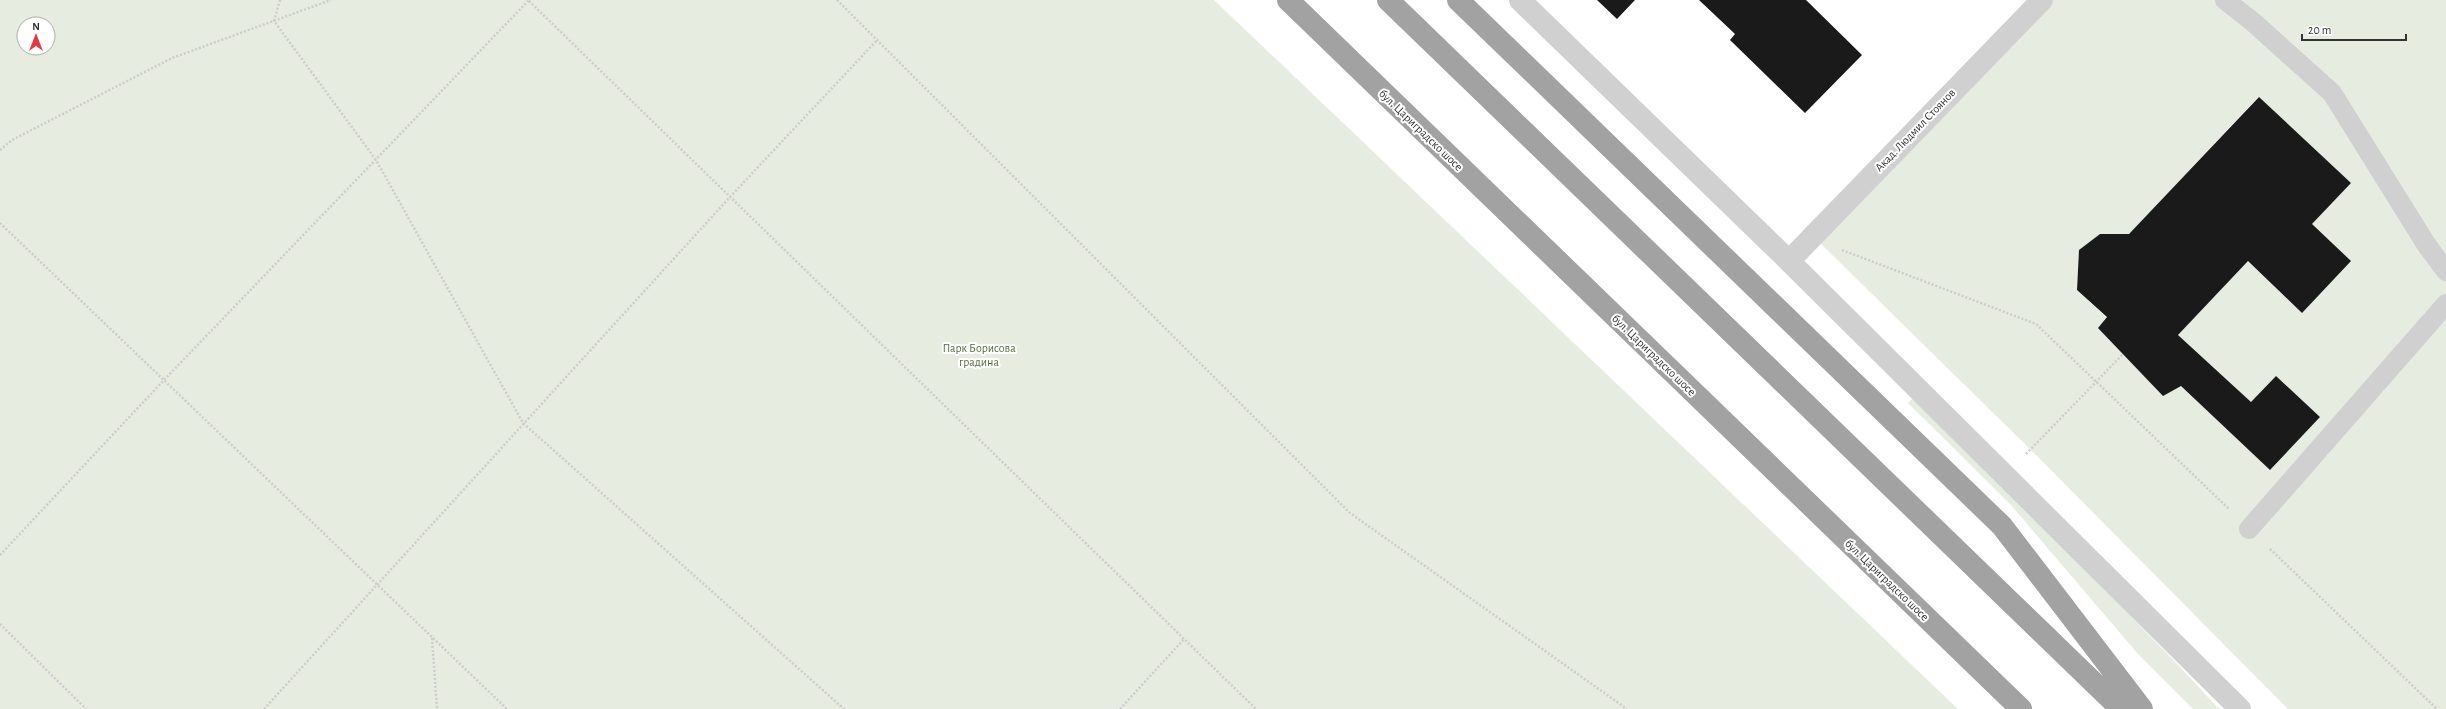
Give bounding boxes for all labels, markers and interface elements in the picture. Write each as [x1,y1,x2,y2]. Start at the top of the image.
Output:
north arrow [16,16,56,56]
scale bar [2302,16,2406,42]
text: N [32,21,40,32]
text: 20 m [2308,24,2331,36]
street label: Акад. Людмил Стоянов [1872,86,1958,174]
street label: бул. Цариградско шосе [1376,87,1465,174]
street label: бул. Цариградско шосе [1609,312,1698,399]
park label: Парк Борисова градина [942,342,1016,368]
street label: бул. Цариградско шосе [1842,537,1931,624]

